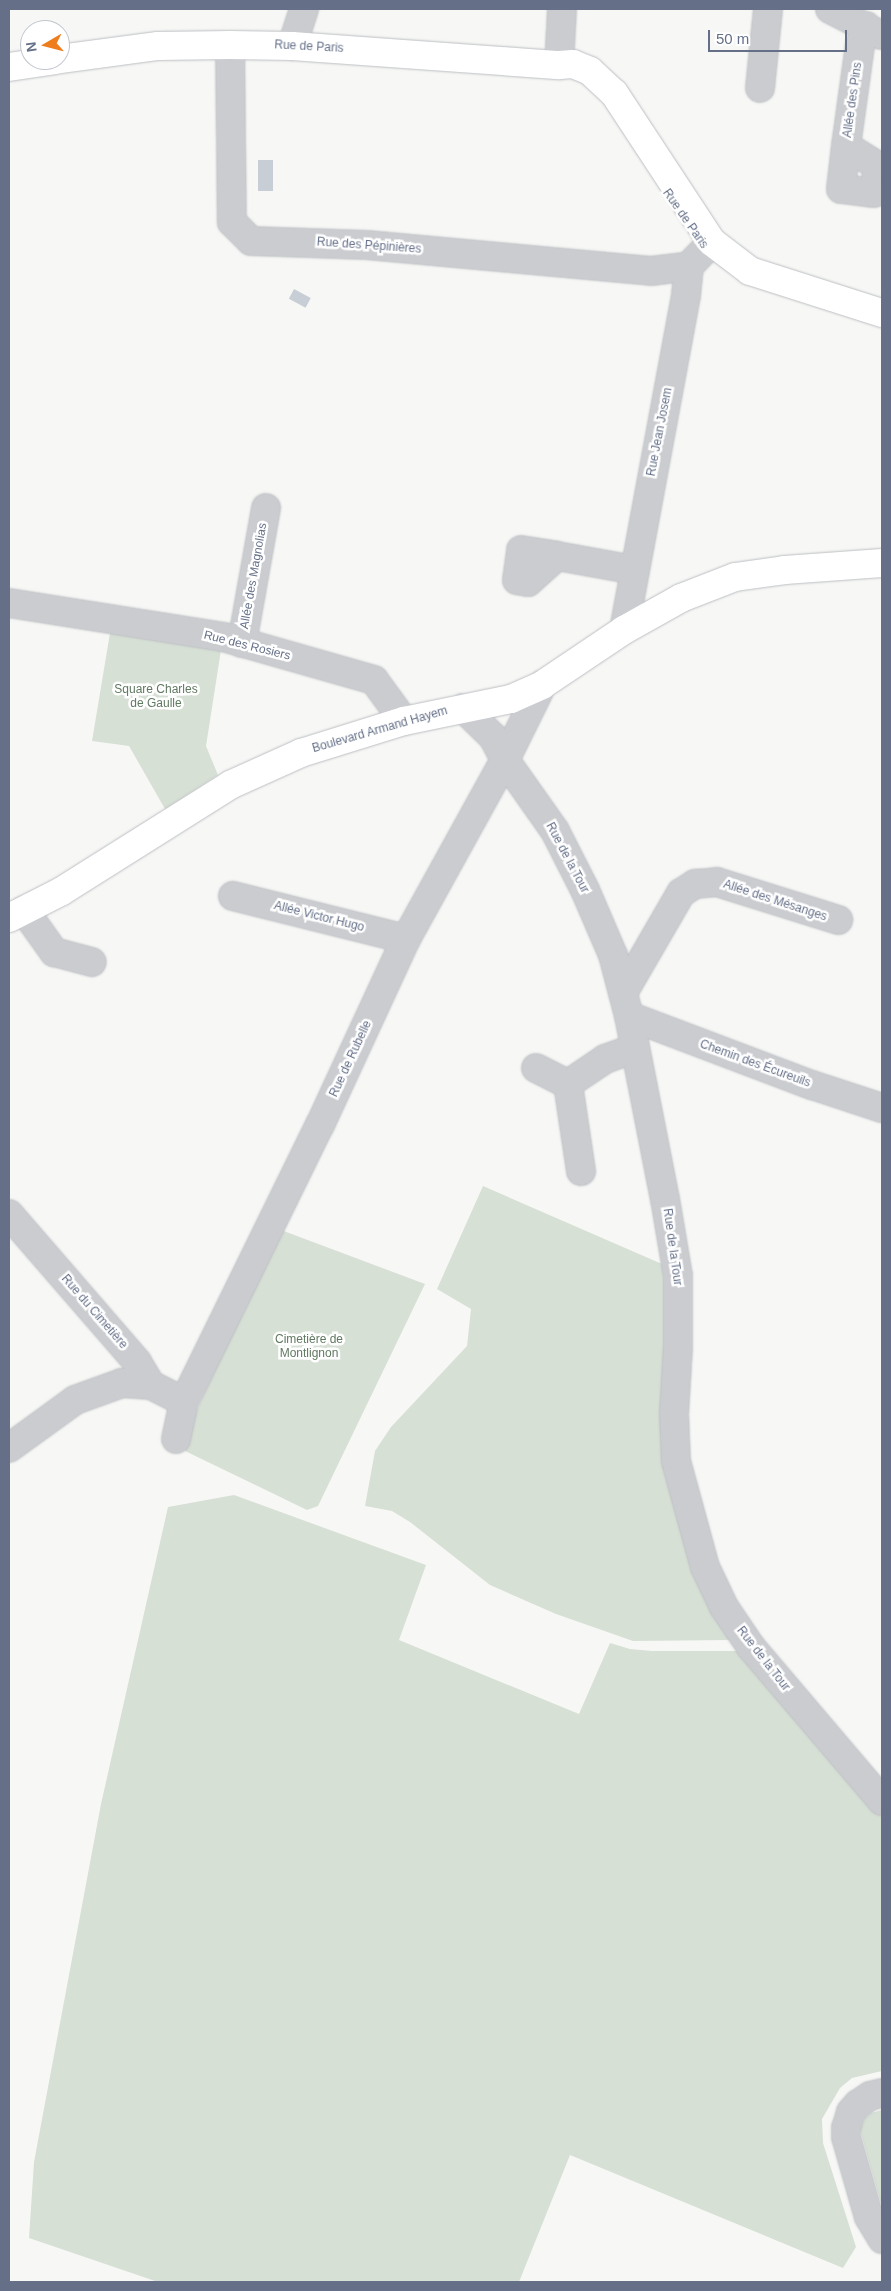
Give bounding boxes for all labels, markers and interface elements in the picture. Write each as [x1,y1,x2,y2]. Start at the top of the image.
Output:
north arrow [20,20,70,70]
scale bar [711,20,850,52]
text: 50 m [716,30,749,47]
street label: Rue de Paris [274,38,344,56]
text: N [23,41,40,53]
street label: Allée des Pins [841,61,865,139]
street label: Rue de Paris [659,186,711,252]
street label: Rue des Pépinières [316,235,422,257]
street label: Rue Jean Josem [644,386,676,478]
street label: Allée des Magnolias [238,522,270,630]
street label: Rue des Rosiers [202,628,292,664]
park label: Square Charles de Gaulle [114,683,198,711]
street label: Boulevard Armand Hayem [310,704,450,756]
street label: Rue de la Tour [542,820,592,896]
street label: Allée des Mésanges [721,877,829,925]
street label: Allée Victor Hugo [272,899,366,935]
street label: Rue de Rubelle [327,1018,375,1100]
street label: Chemin des Écureuils [698,1037,812,1091]
street label: Rue de la Tour [659,1207,685,1287]
street label: Rue du Cimetière [58,1272,130,1352]
park label: Cimetière de Montlignon [275,1333,343,1361]
street label: Rue de la Tour [733,1624,793,1694]

